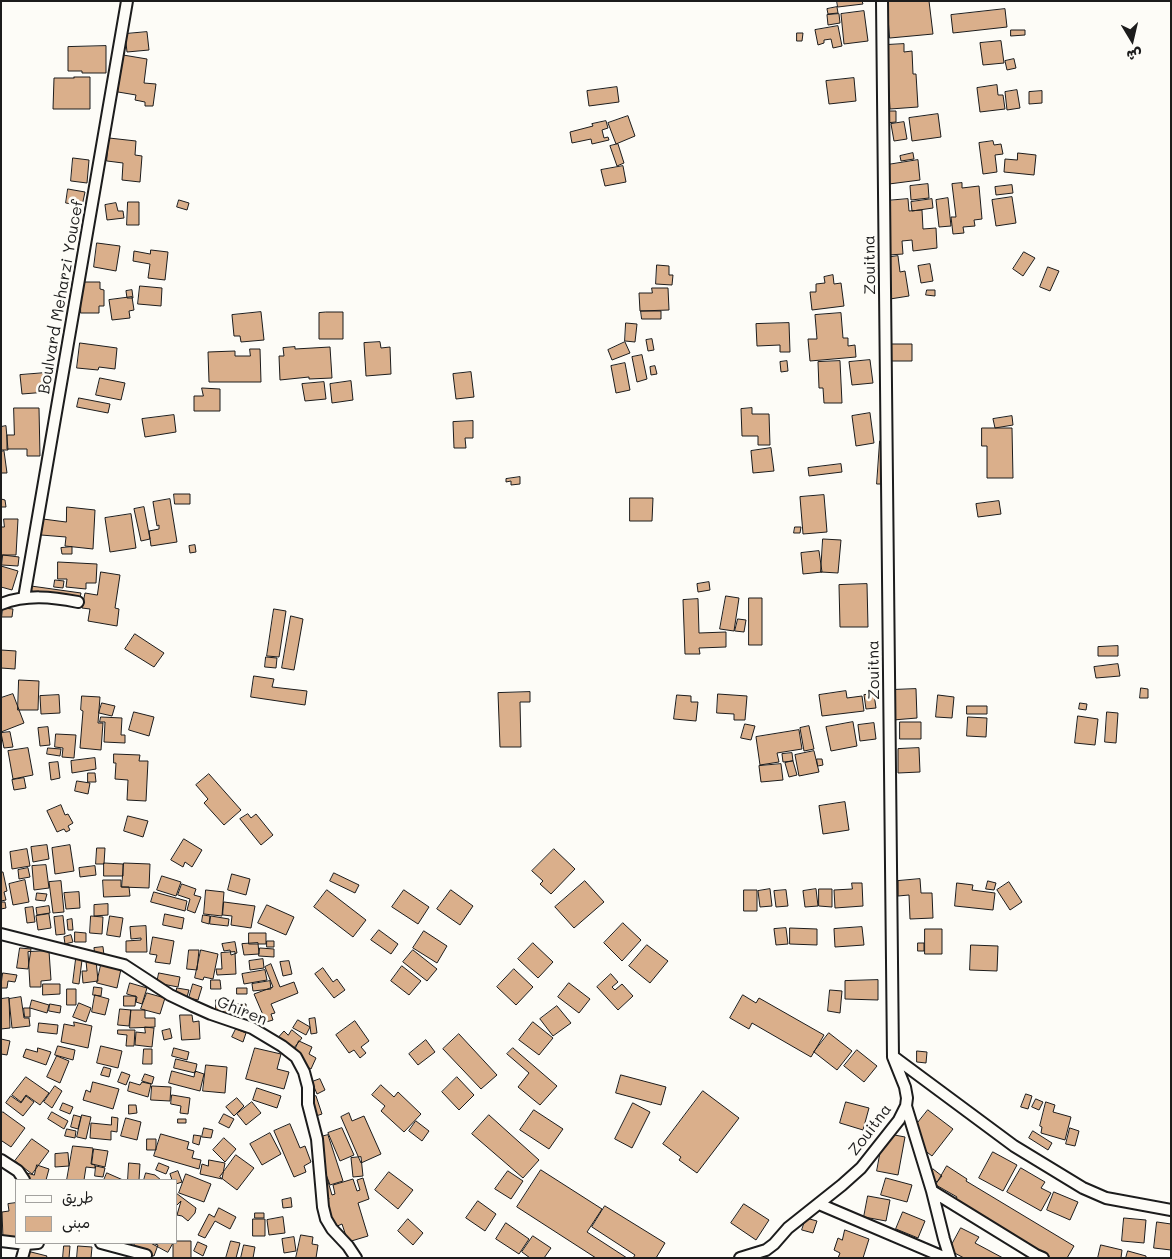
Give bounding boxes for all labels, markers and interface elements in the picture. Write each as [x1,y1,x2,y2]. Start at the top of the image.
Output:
north arrow [1107,15,1157,65]
text: ش [1125,45,1144,66]
street label: Boulvard Meharzi Youcef [34,198,88,396]
street label: Zouitna [860,235,880,295]
street label: Zouitna [864,640,884,700]
street label: Ghiren [214,992,270,1030]
street label: Zouitna [844,1100,896,1160]
legend [15,1179,178,1244]
text: طريق [62,1187,94,1207]
text: مبنى [62,1212,90,1232]

